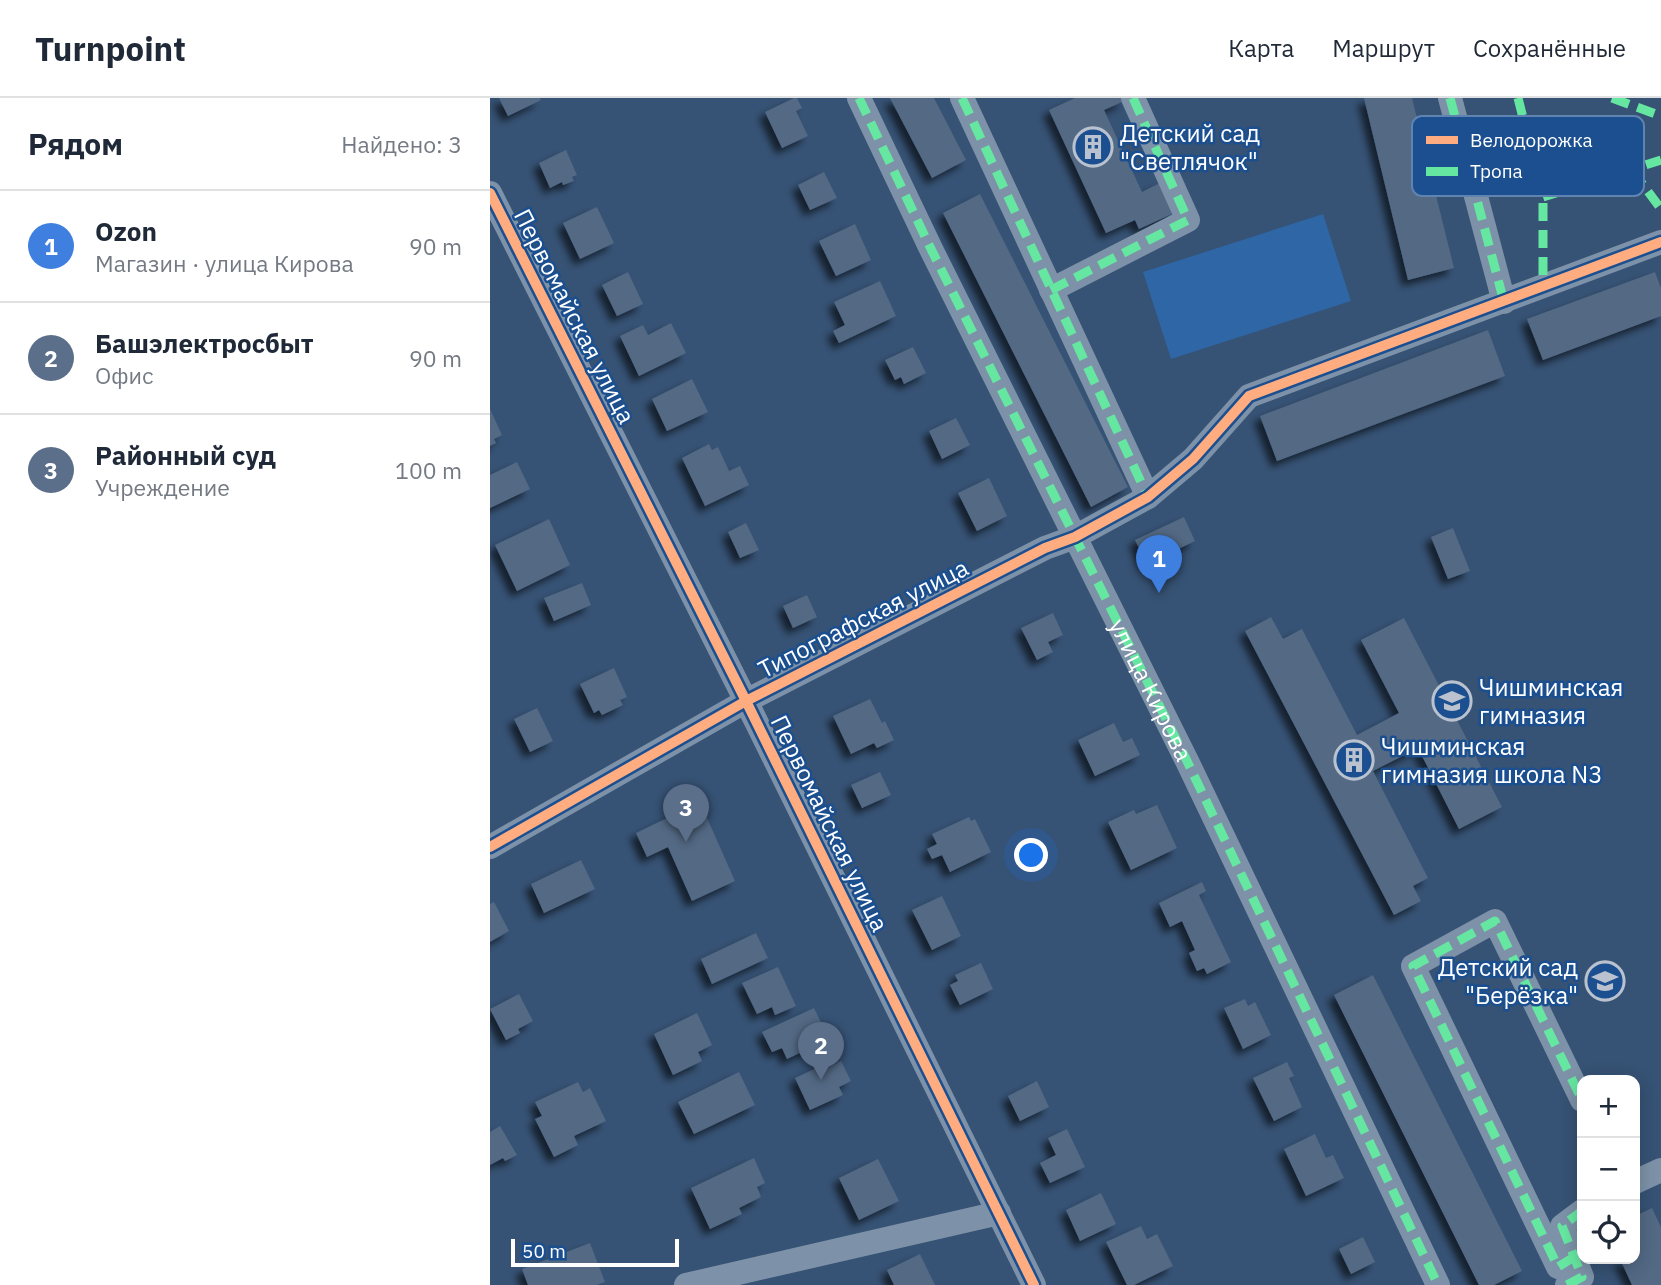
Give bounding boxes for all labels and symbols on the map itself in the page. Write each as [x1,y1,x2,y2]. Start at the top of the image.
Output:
legend [1412,116,1644,196]
place label: Детский сад "Светлячок" [1120,117,1260,177]
building icon: Детский сад "Светлячок" [1072,126,1114,168]
text: Велодорожка [1470,128,1593,152]
text: Тропа [1470,159,1523,183]
street label: Первомайская улица [507,203,643,429]
pin: 1 [1136,535,1182,593]
street label: Типографская улица [752,551,974,685]
street label: улица Кирова [1102,613,1200,767]
place label: Чишминская гимназия [1479,671,1623,731]
school or university icon: Чишминская гимназия [1431,680,1473,722]
street label: Первомайская улица [764,709,896,937]
place label: Чишминская гимназия школа N3 [1381,730,1603,790]
building icon: Чишминская гимназия школа N3 [1333,739,1375,781]
pin: 3 [663,784,709,842]
your location [1014,838,1048,872]
place label: Детский сад "Берёзка" [1438,951,1578,1011]
school or university icon: Детский сад "Берёзка" [1584,960,1626,1002]
pin: 2 [798,1022,844,1080]
scale bar [511,1236,679,1268]

